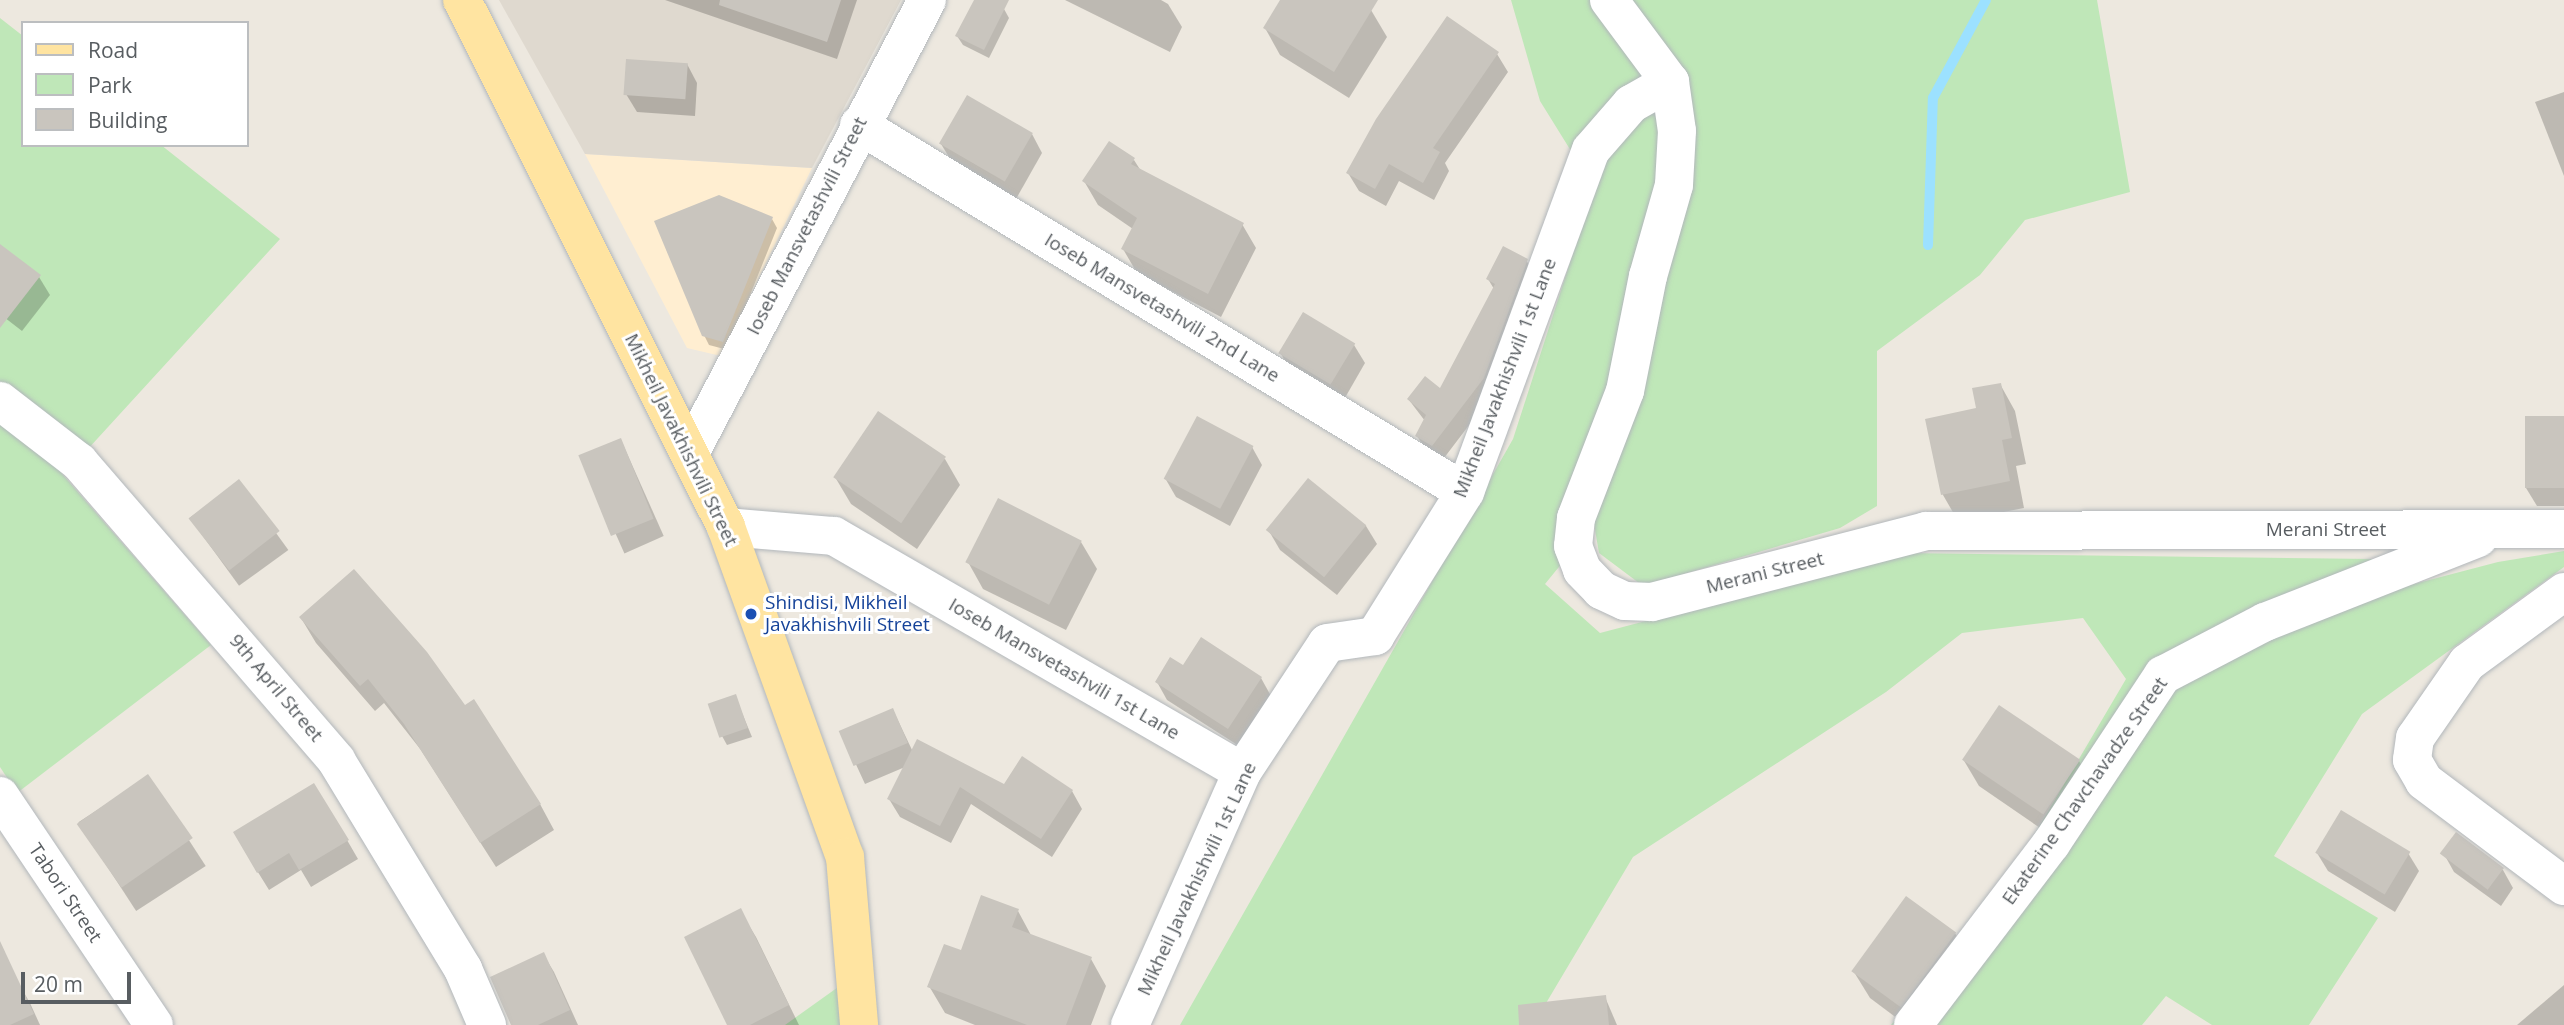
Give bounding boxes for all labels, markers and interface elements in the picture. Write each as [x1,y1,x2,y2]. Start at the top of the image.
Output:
legend [21,21,248,147]
text: Road [88,36,138,64]
text: Park [88,71,132,99]
text: Building [88,106,167,134]
street label: Ioseb Mansvetashvili Street [742,113,872,339]
street label: Ioseb Mansvetashvili 2nd Lane [1040,229,1284,387]
street label: Mikheil Javakhishvili 1st Lane [1449,255,1561,501]
street label: Mikheil Javakhishvili Street [620,330,742,550]
street label: Merani Street [2266,519,2386,541]
street label: Merani Street [1704,547,1826,599]
place label: Shindisi, Mikheil Javakhishvili Street [765,592,930,636]
street label: Ioseb Mansvetashvili 1st Lane [945,593,1183,745]
marker: Shindisi, Mikheil Javakhishvili Street [743,606,759,622]
street label: 9th April Street [224,630,328,746]
street label: Ekaterine Chavchavadze Street [1997,673,2173,909]
street label: Mikheil Javakhishvili 1st Lane [1133,759,1261,999]
street label: Tabori Street [23,839,107,947]
scale bar [24,958,135,1002]
text: 20 m [34,970,83,998]

